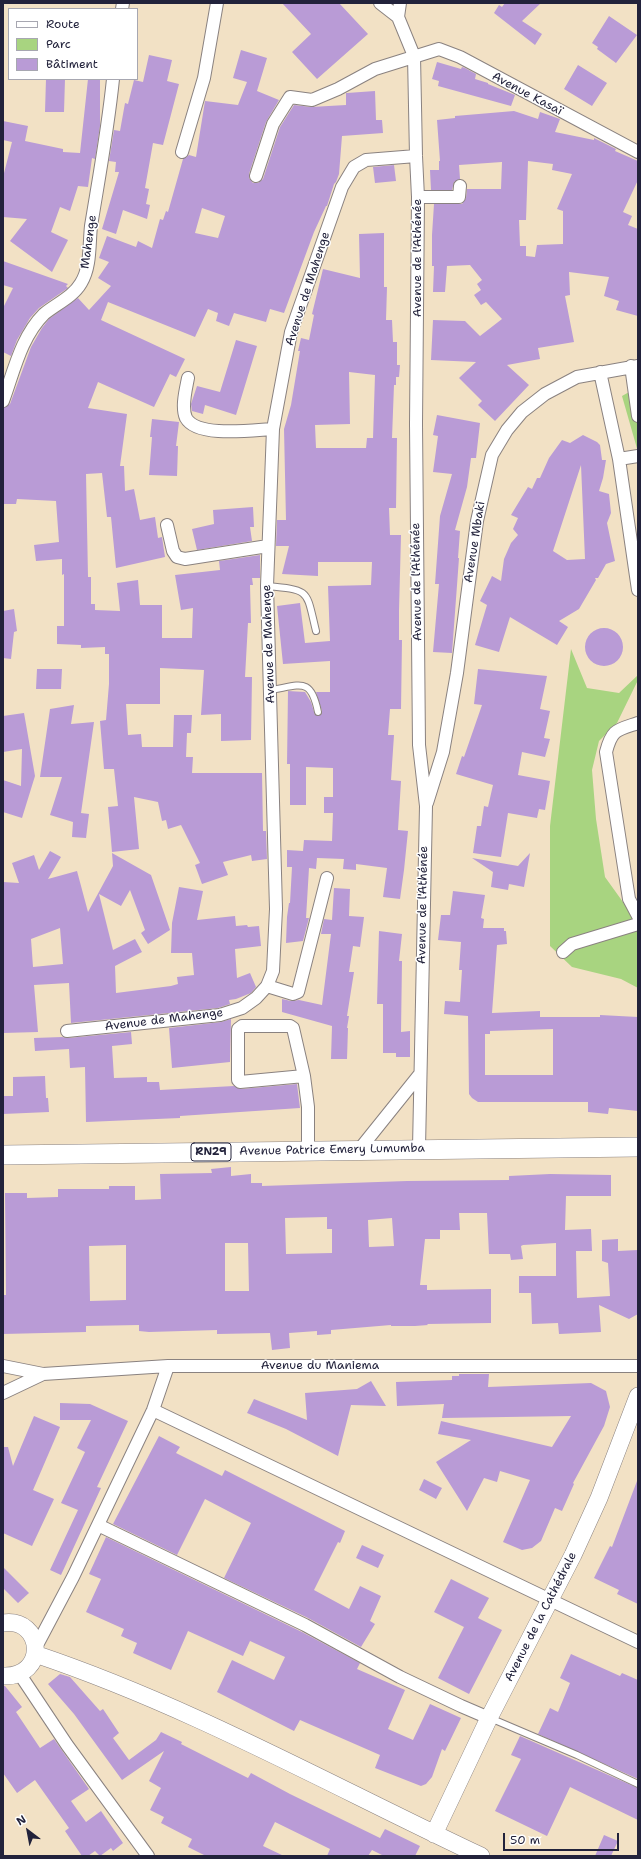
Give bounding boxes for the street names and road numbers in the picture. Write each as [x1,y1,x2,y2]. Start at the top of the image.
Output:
street label: Avenue Kasaï [489,69,565,119]
street label: Avenue de l'Athénée [411,199,425,317]
street label: Mahenge [78,214,100,270]
street label: Avenue de Mahenge [283,230,333,348]
street label: Avenue Mbaki [461,500,489,584]
street label: Avenue de l'Athénée [409,523,425,641]
street label: Avenue de Mahenge [260,584,278,704]
street label: Avenue de l'Athénée [415,846,431,964]
street label: Avenue de Mahenge [104,1006,224,1034]
street label: Avenue Patrice Emery Lumumba [239,1141,425,1159]
road number: RN29 [191,1143,231,1161]
street label: Avenue du Maniema [261,1359,379,1373]
street label: Avenue de la Cathédrale [502,1550,580,1684]

